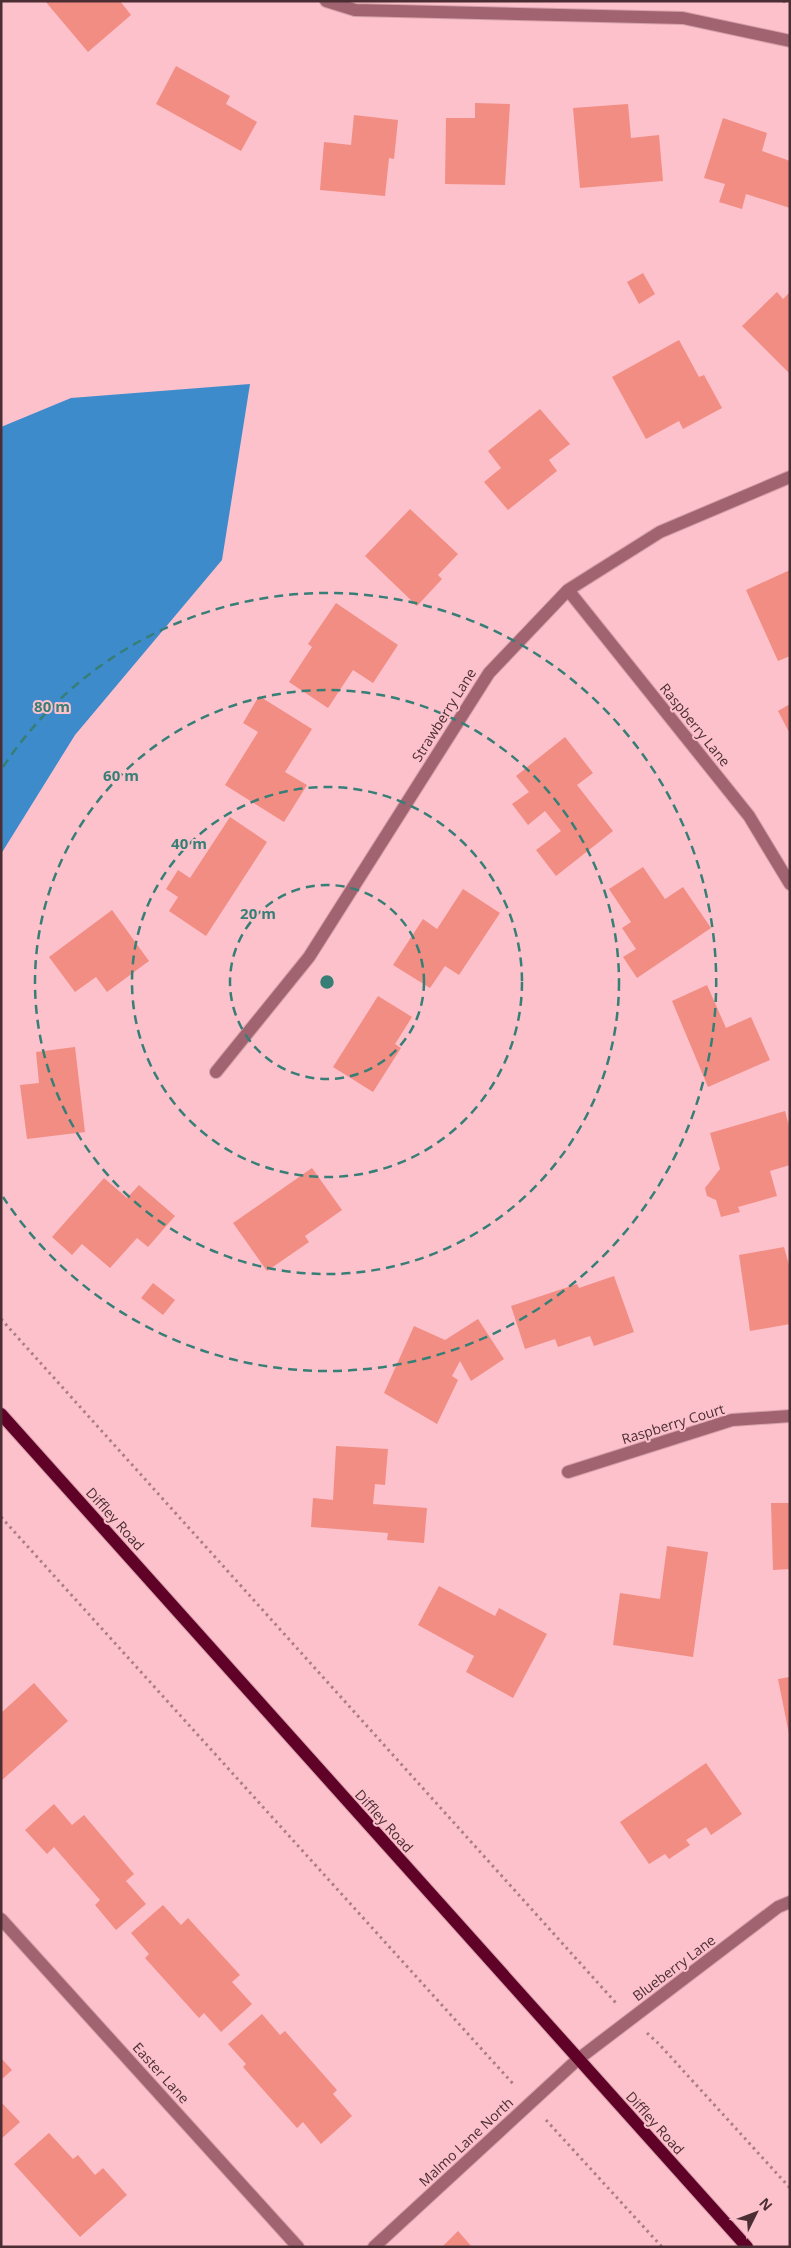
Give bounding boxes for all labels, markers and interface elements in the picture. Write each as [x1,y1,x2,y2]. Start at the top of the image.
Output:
street label: Strawberry Lane [407,664,480,765]
street label: Raspberry Lane [656,679,735,770]
text: 80 m [34,696,70,716]
text: 60 m [103,765,139,785]
text: 40 m [171,833,207,853]
text: 20 m [240,903,276,923]
centre of rings [318,973,336,991]
street label: Raspberry Court [619,1399,727,1448]
street label: Diffley Road [82,1483,149,1554]
street label: Diffley Road [351,1785,418,1856]
street label: Blueberry Lane [628,1930,719,2005]
street label: Easter Lane [129,2038,194,2107]
street label: Diffley Road [622,2087,689,2158]
street label: Malmo Lane North [414,2093,517,2190]
north arrow [731,2188,781,2238]
text: N [755,2193,777,2215]

